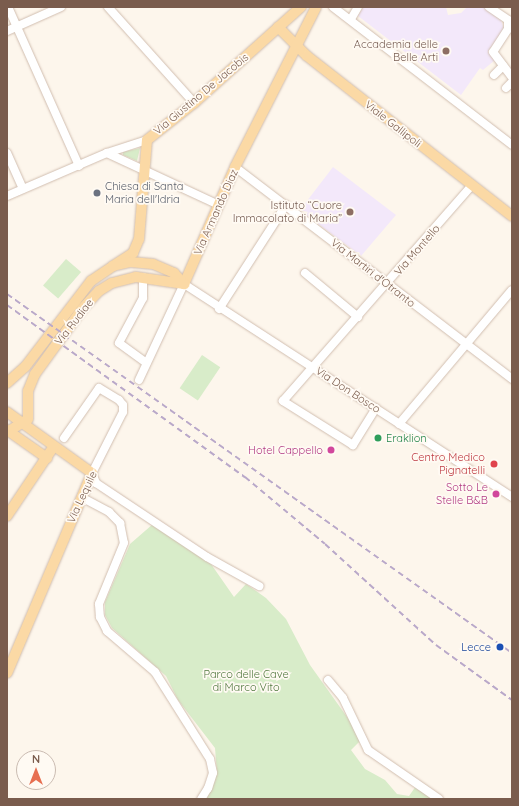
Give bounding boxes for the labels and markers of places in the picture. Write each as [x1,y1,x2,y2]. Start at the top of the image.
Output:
place label: Accademia delle Belle Arti [354,38,438,64]
marker: Accademia delle Belle Arti [441,46,451,56]
place label: Chiesa di Santa Maria dell'Idria [105,180,184,206]
marker: Chiesa di Santa Maria dell'Idria [92,188,102,198]
place label: Istituto “Cuore Immacolato di Maria” [233,199,342,225]
marker: Istituto “Cuore Immacolato di Maria” [345,207,355,217]
place label: Eraklion [386,431,427,445]
marker: Eraklion [373,433,383,443]
place label: Hotel Cappello [248,443,323,457]
marker: Hotel Cappello [326,445,336,455]
place label: Centro Medico Pignatelli [411,451,485,477]
marker: Centro Medico Pignatelli [488,458,500,470]
place label: Sotto Le Stelle B&B [436,481,488,507]
marker: Sotto Le Stelle B&B [491,489,501,499]
place label: Lecce [461,640,491,654]
marker: Lecce [494,641,506,653]

